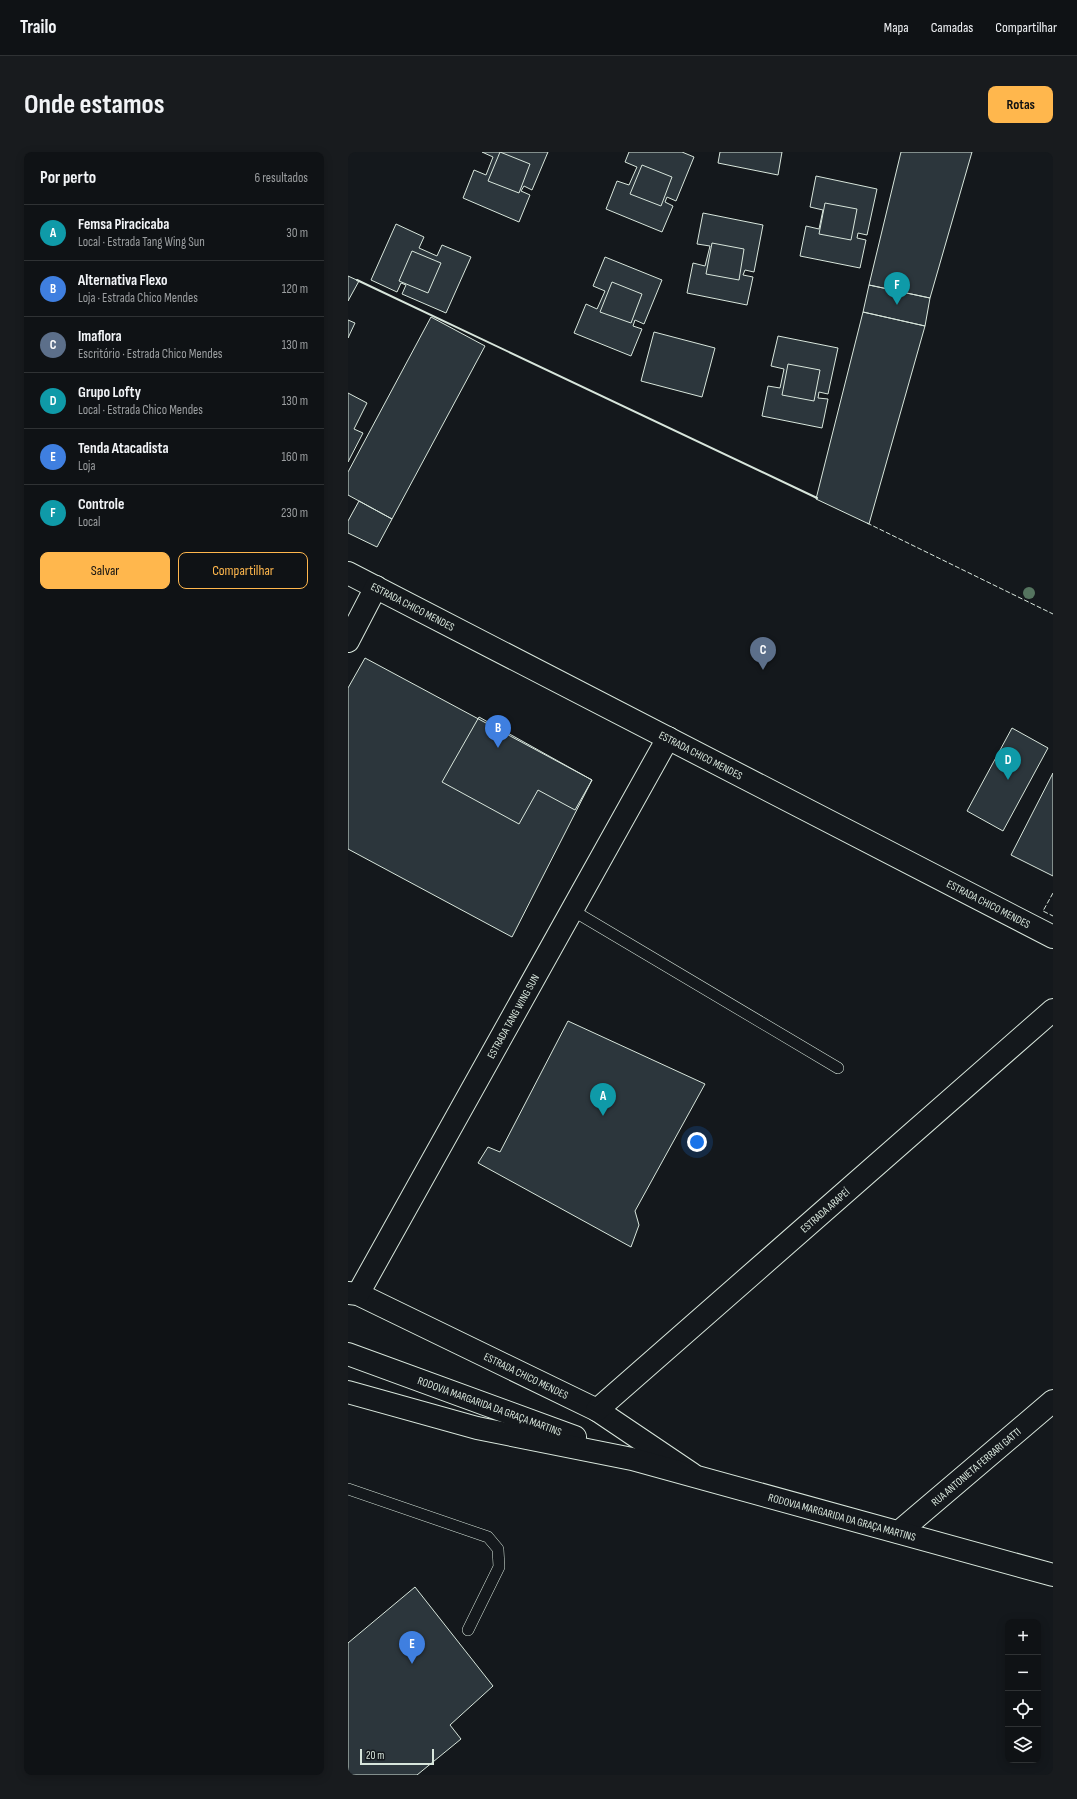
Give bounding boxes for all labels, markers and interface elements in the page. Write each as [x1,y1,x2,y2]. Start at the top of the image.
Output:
text: Trailo [20,16,57,39]
text: Mapa [884,19,909,36]
text: Camadas [931,19,973,36]
text: Compartilhar [995,19,1057,36]
button: Rotas [988,86,1053,123]
text: Onde estamos [24,88,164,121]
text: Por perto [40,168,96,188]
text: 6 resultados [255,170,308,186]
text: Femsa Piracicaba [78,215,169,234]
text: A [50,225,56,241]
text: 30 m [286,225,308,241]
text: Local · Estrada Tang Wing Sun [78,234,205,250]
text: Alternativa Flexo [78,271,168,290]
pin: F [884,272,910,305]
text: B [50,281,56,297]
text: 120 m [282,281,308,297]
text: Loja · Estrada Chico Mendes [78,290,198,306]
text: Imaflora [78,327,122,346]
text: C [50,337,56,353]
text: 130 m [282,337,308,353]
text: Escritório · Estrada Chico Mendes [78,346,223,362]
text: Grupo Lofty [78,383,141,402]
text: D [50,393,56,409]
text: 130 m [282,393,308,409]
text: Local · Estrada Chico Mendes [78,402,203,418]
text: Tenda Atacadista [78,439,169,458]
text: E [50,449,56,465]
text: 160 m [282,449,308,465]
text: Loja [78,458,95,474]
text: Controle [78,495,124,514]
text: F [50,505,56,521]
text: 230 m [281,505,308,521]
text: Local [78,514,101,530]
button: Salvar [40,552,170,589]
button: Compartilhar [178,552,308,589]
street label: ESTRADA CHICO MENDES [369,580,457,634]
pin: C [750,637,776,670]
pin: B [485,715,511,748]
street label: ESTRADA CHICO MENDES [657,728,745,782]
pin: D [995,747,1021,780]
street label: ESTRADA CHICO MENDES [945,877,1033,931]
street label: ESTRADA TANG WING SUN [484,972,542,1061]
pin: A [590,1083,616,1116]
your location [687,1132,707,1152]
street label: ESTRADA ARAPEÍ [798,1185,853,1235]
street label: ESTRADA CHICO MENDES [482,1350,571,1402]
street label: RODOVIA MARGARIDA DA GRAÇA MARTINS [416,1374,564,1438]
street label: RUA ANTONIETA FERRARI GATTI [928,1425,1023,1508]
street label: RODOVIA MARGARIDA DA GRAÇA MARTINS [767,1490,918,1543]
map controls [1005,1619,1041,1763]
button: + [1005,1619,1041,1655]
pin: E [399,1631,425,1664]
button: − [1005,1655,1041,1691]
button: locate [1005,1691,1041,1727]
button: layers [1005,1727,1041,1763]
scale bar [360,1747,434,1766]
text: 20 m [366,1749,384,1762]

